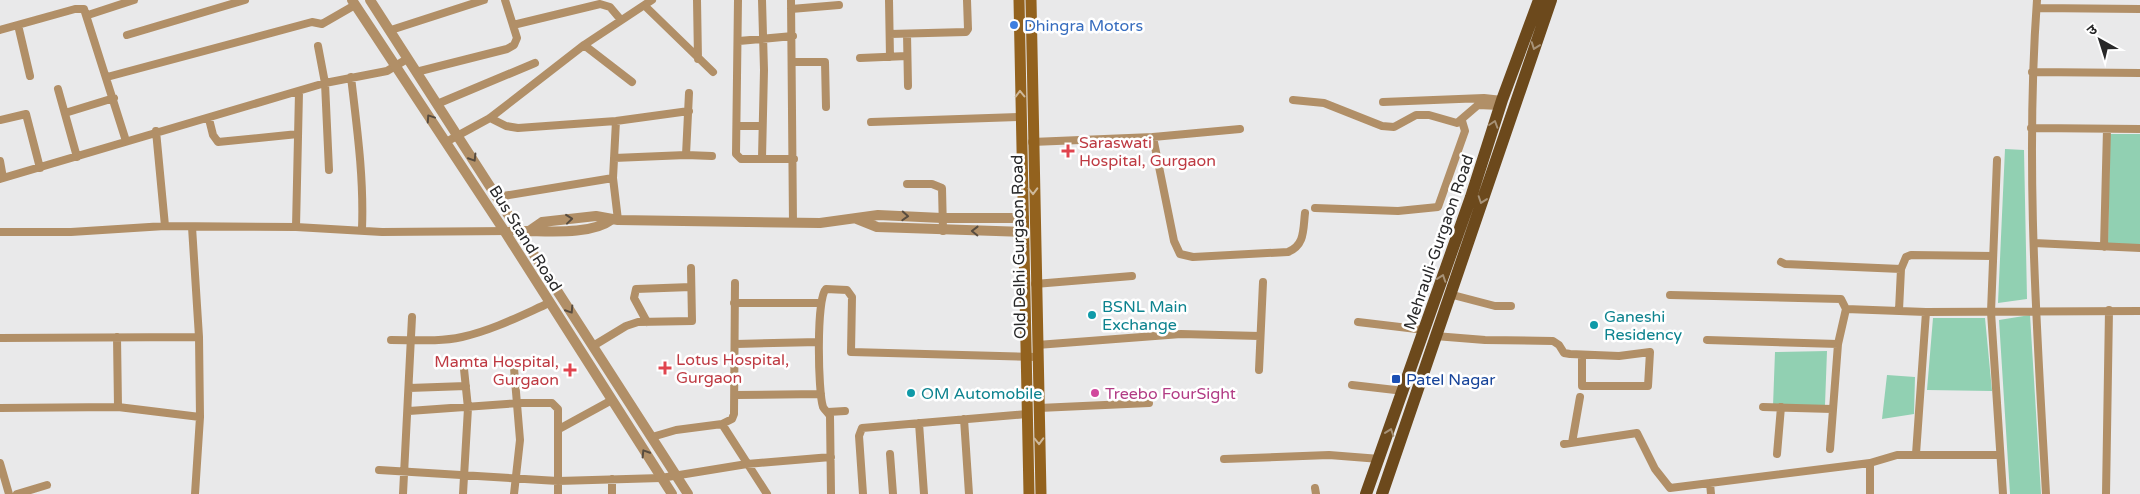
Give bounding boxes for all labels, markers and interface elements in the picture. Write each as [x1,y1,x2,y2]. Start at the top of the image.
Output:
north arrow [2075,15,2125,65]
place label: Dhingra Motors [1024,16,1143,36]
marker: Dhingra Motors [1008,19,1020,31]
text: उ [2084,21,2101,39]
one-way arrow [1531,41,1541,50]
one-way arrow [1015,90,1026,98]
one-way arrow [427,115,436,124]
one-way arrow [1488,121,1498,129]
place label: Saraswati Hospital, Gurgaon [1079,133,1216,171]
marker: Saraswati Hospital, Gurgaon [1061,144,1075,158]
one-way arrow [467,152,476,161]
street label: Mehrauli-Gurgaon Road [1400,152,1478,333]
street label: Old Delhi Gurgaon Road [1007,155,1031,339]
street label: Bus Stand Road [485,182,566,295]
one-way arrow [1028,188,1038,195]
one-way arrow [1478,195,1488,203]
one-way arrow [901,211,909,222]
one-way arrow [565,214,573,225]
one-way arrow [971,226,979,236]
one-way arrow [1437,275,1447,283]
place label: BSNL Main Exchange [1102,297,1187,335]
one-way arrow [564,304,573,313]
place label: Ganeshi Residency [1604,307,1683,345]
marker: BSNL Main Exchange [1086,309,1098,321]
marker: Ganeshi Residency [1588,319,1600,331]
place label: Lotus Hospital, Gurgaon [676,350,789,388]
place label: Mamta Hospital, Gurgaon [434,352,559,390]
marker: Lotus Hospital, Gurgaon [658,361,672,375]
marker: Mamta Hospital, Gurgaon [563,363,577,377]
place label: Patel Nagar [1406,370,1496,390]
marker: Patel Nagar [1390,373,1402,385]
place label: OM Automobile [921,384,1042,404]
place label: Treebo FourSight [1105,384,1236,404]
marker: OM Automobile [905,387,917,399]
marker: Treebo FourSight [1089,387,1101,399]
one-way arrow [1384,428,1394,437]
one-way arrow [1034,437,1045,445]
one-way arrow [642,449,652,458]

